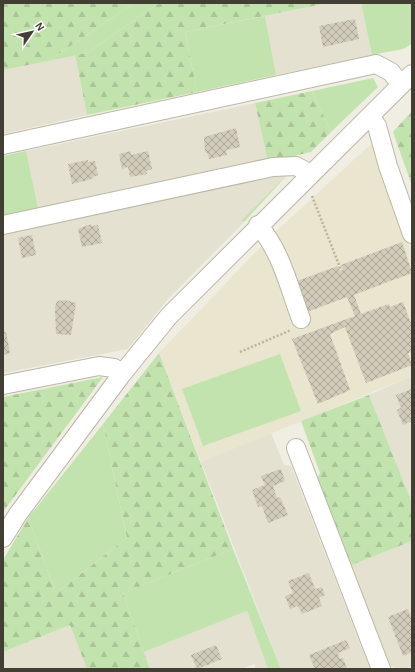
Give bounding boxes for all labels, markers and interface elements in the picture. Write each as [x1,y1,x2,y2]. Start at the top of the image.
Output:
north arrow [12,12,52,52]
text: N [33,20,47,33]

